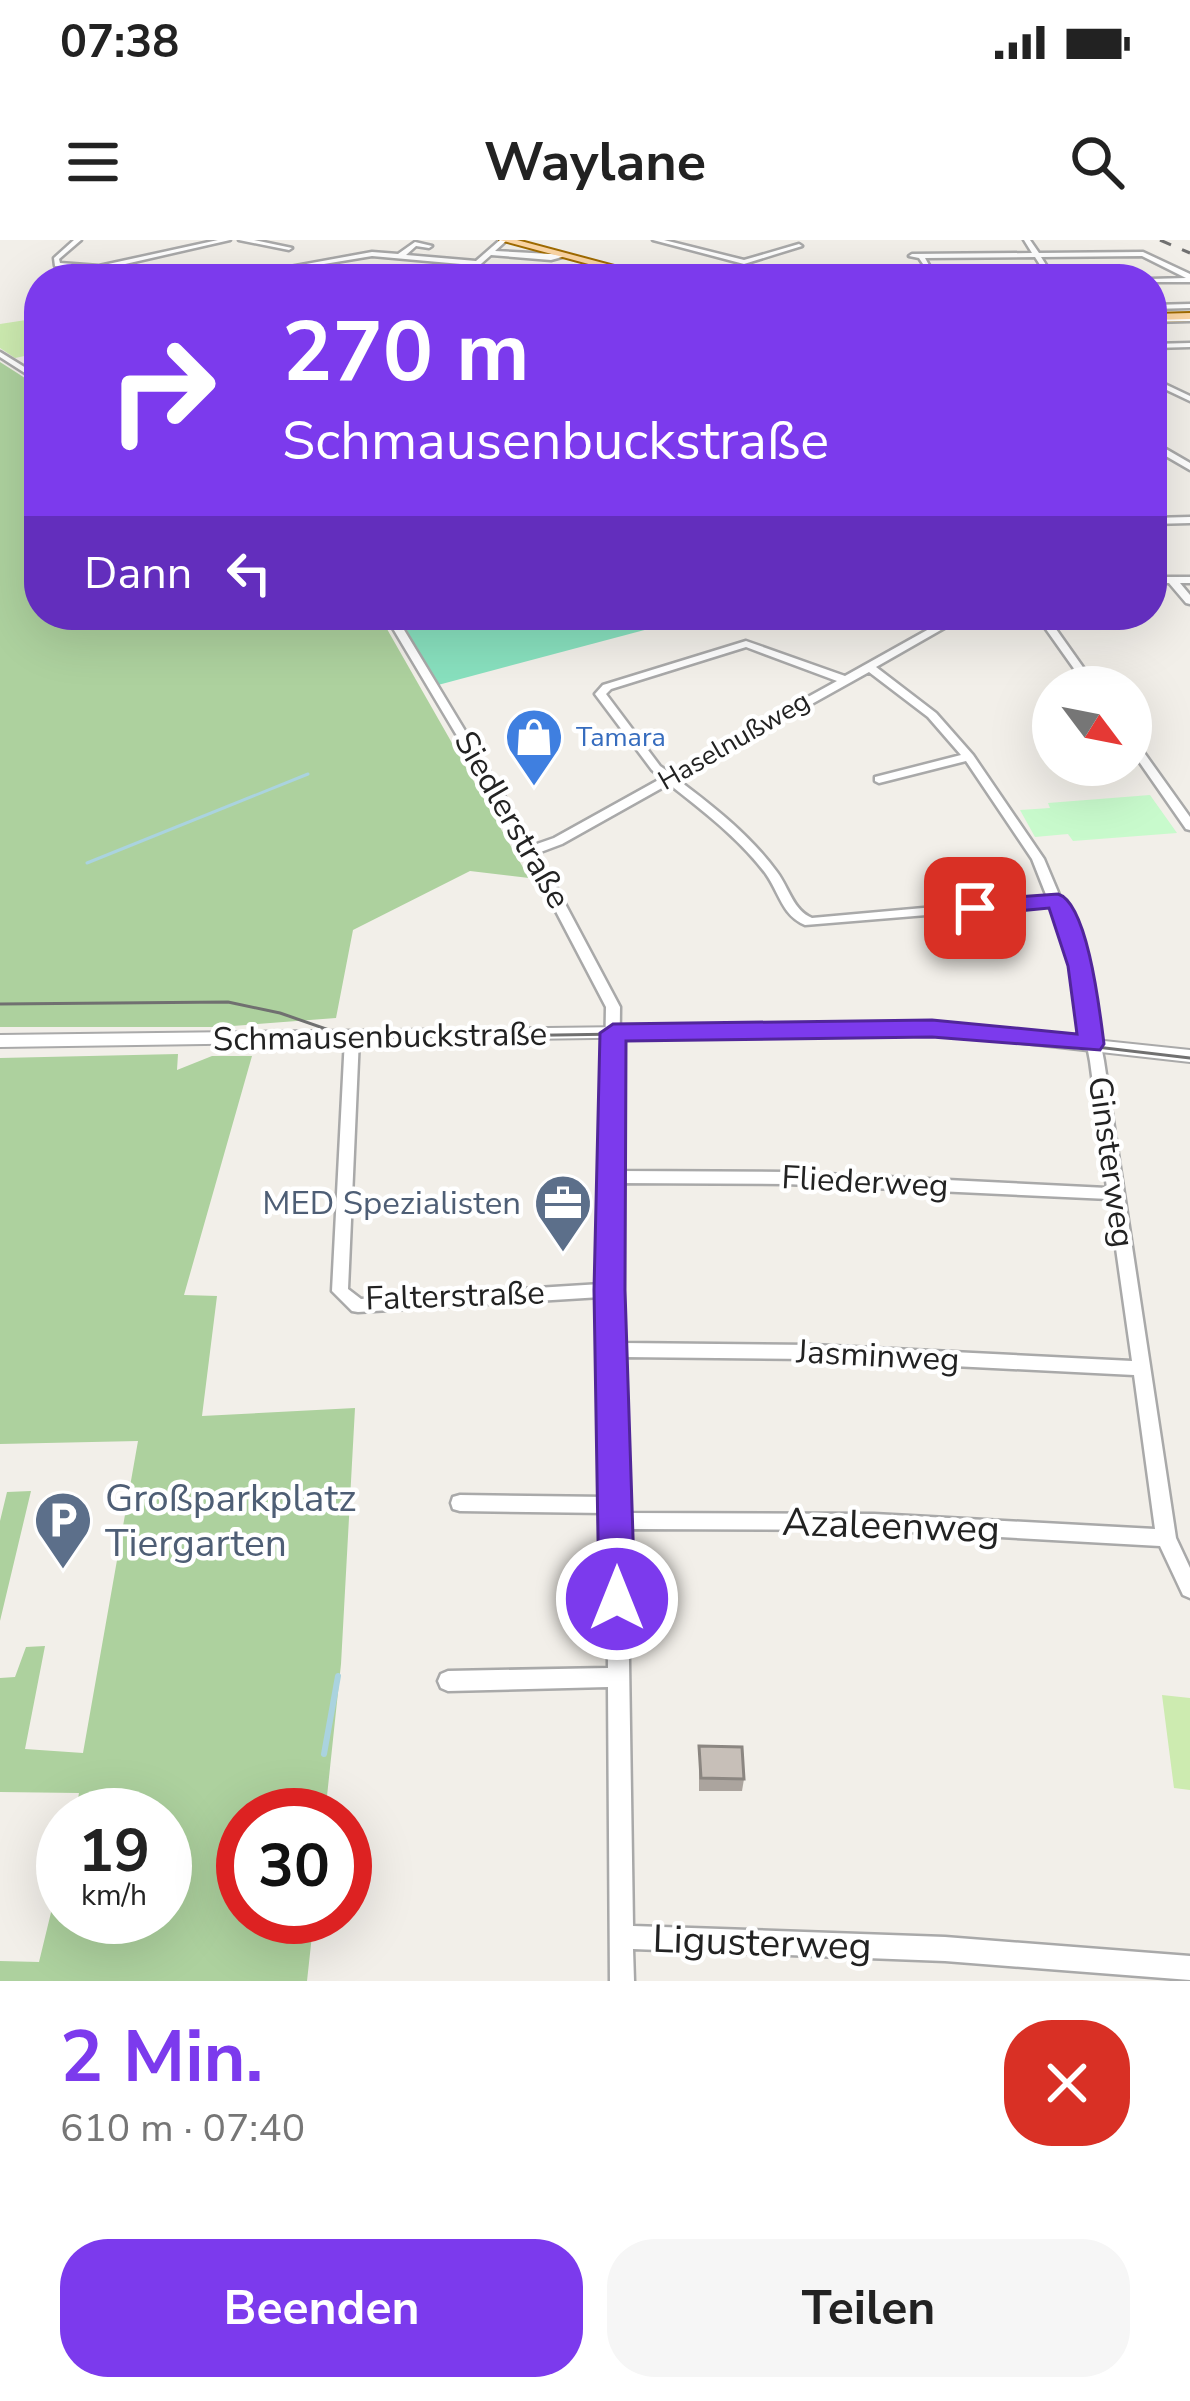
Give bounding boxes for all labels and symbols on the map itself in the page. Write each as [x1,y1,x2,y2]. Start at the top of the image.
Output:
north arrow [1032,666,1152,786]
street label: Haselnußweg [651,683,817,799]
shop icon: Tamara [503,706,565,788]
place label: Tamara [576,719,666,756]
street label: Siedlerstraße [443,723,581,917]
pin [924,857,1026,959]
street label: Schmausenbuckstraße [213,1012,547,1062]
street label: Ginsterweg [1077,1074,1145,1250]
street label: Fliederweg [780,1155,950,1209]
office icon: MED Spezialisten [532,1172,594,1254]
place label: MED Spezialisten [262,1181,521,1226]
street label: Falterstraße [365,1270,545,1322]
street label: Jasminweg [794,1329,961,1383]
place label: Großparkplatz Tiergarten [105,1472,356,1570]
parking icon: Großparkplatz Tiergarten [32,1489,94,1571]
street label: Azaleenweg [781,1496,1001,1556]
position arrow [554,1536,680,1662]
speed limit sign: 30 [216,1788,372,1944]
street label: Ligusterweg [652,1913,872,1973]

